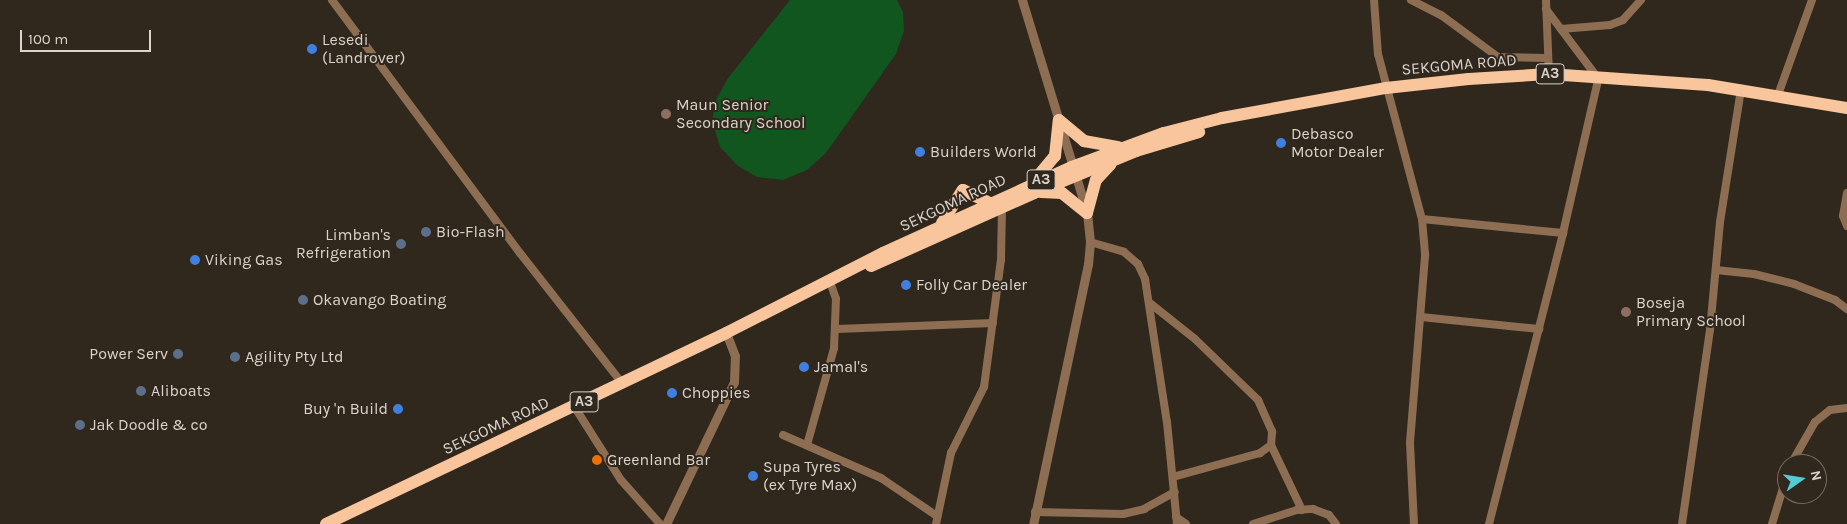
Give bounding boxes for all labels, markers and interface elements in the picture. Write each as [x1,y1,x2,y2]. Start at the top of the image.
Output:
scale bar [22,20,154,52]
text: 100 m [28,30,68,48]
place label: Lesedi (Landrover) [322,30,405,68]
marker: Lesedi (Landrover) [306,43,318,55]
street label: SEKGOMA ROAD [1401,50,1517,80]
road number: A3 [1535,62,1565,86]
place label: Maun Senior Secondary School [676,95,805,133]
marker: Maun Senior Secondary School [660,108,672,120]
place label: Debasco Motor Dealer [1291,124,1384,162]
marker: Debasco Motor Dealer [1275,137,1287,149]
place label: Builders World [930,142,1037,162]
marker: Builders World [914,146,926,158]
road number: A3 [1026,168,1056,192]
street label: SEKGOMA ROAD [897,170,1009,236]
place label: Bio-Flash [436,222,505,242]
place label: Limban's Refrigeration [296,225,391,263]
marker: Bio-Flash [420,226,432,238]
marker: Limban's Refrigeration [395,238,407,250]
place label: Viking Gas [205,250,283,270]
marker: Viking Gas [189,254,201,266]
place label: Folly Car Dealer [916,275,1027,295]
marker: Folly Car Dealer [900,279,912,291]
place label: Okavango Boating [313,290,446,310]
place label: Boseja Primary School [1636,293,1746,331]
marker: Okavango Boating [297,294,309,306]
marker: Boseja Primary School [1620,306,1632,318]
place label: Power Serv [89,344,168,364]
place label: Agility Pty Ltd [245,347,344,367]
marker: Power Serv [172,348,184,360]
marker: Agility Pty Ltd [229,351,241,363]
place label: Jamal's [814,357,868,377]
marker: Jamal's [798,361,810,373]
place label: Aliboats [151,381,211,401]
place label: Choppies [682,383,750,403]
marker: Aliboats [135,385,147,397]
marker: Choppies [666,387,678,399]
road number: A3 [569,390,599,414]
street label: SEKGOMA ROAD [440,393,552,459]
place label: Buy 'n Build [303,399,388,419]
marker: Buy 'n Build [392,403,404,415]
place label: Jak Doodle & co [90,415,208,435]
marker: Jak Doodle & co [74,419,86,431]
place label: Greenland Bar [607,450,710,470]
marker: Greenland Bar [591,454,603,466]
north arrow [1777,454,1827,504]
place label: Supa Tyres (ex Tyre Max) [763,457,857,495]
text: N [1807,469,1826,483]
marker: Supa Tyres (ex Tyre Max) [747,470,759,482]

